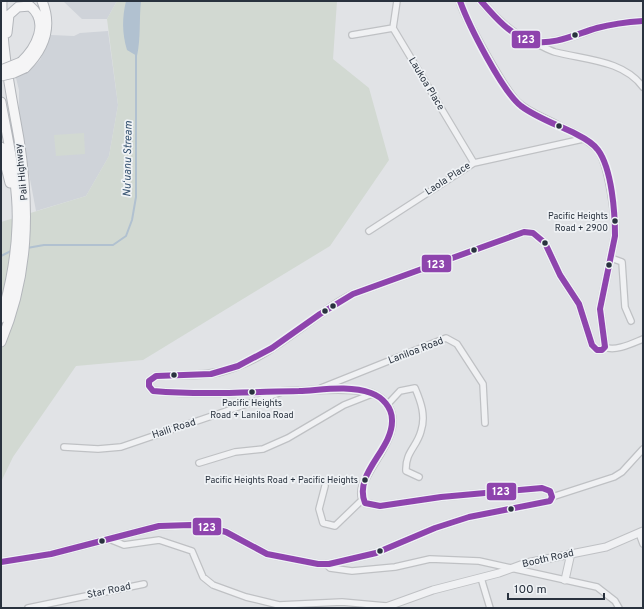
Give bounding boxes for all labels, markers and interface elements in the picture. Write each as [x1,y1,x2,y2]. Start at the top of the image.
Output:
line badge: 123 [511,30,541,49]
unlabelled marker [570,30,580,40]
text: 123 [517,33,535,47]
street label: Laukoa Place [405,55,447,113]
water label: Nuʻuanu Stream [120,121,136,197]
unlabelled marker [554,121,564,131]
street label: Pali Highway [13,143,31,201]
street label: Laola Place [423,159,473,199]
place label: Pacific Heights Road + 2900 [548,211,608,234]
marker: Pacific Heights Road + 2900 [610,216,620,226]
unlabelled marker [540,238,550,248]
unlabelled marker [469,245,479,255]
line badge: 123 [421,254,452,273]
text: 123 [427,258,445,272]
unlabelled marker [604,260,614,270]
unlabelled marker [328,301,338,311]
unlabelled marker [320,306,330,316]
street label: Laniloa Road [386,334,446,368]
unlabelled marker [169,370,179,380]
marker: Pacific Heights Road + Laniloa Road [247,387,257,397]
place label: Pacific Heights Road + Laniloa Road [210,398,294,421]
street label: Haili Road [151,416,197,442]
place label: Pacific Heights Road + Pacific Heights [205,475,358,486]
marker: Pacific Heights Road + Pacific Heights [360,475,370,485]
line badge: 123 [486,482,517,501]
text: 123 [492,485,510,499]
unlabelled marker [506,504,516,514]
line badge: 123 [192,517,222,536]
text: 123 [198,521,216,535]
unlabelled marker [97,536,107,546]
unlabelled marker [375,546,385,556]
street label: Booth Road [521,547,575,571]
scale bar [508,575,604,601]
street label: Star Road [86,580,132,602]
text: 100 m [514,582,547,598]

